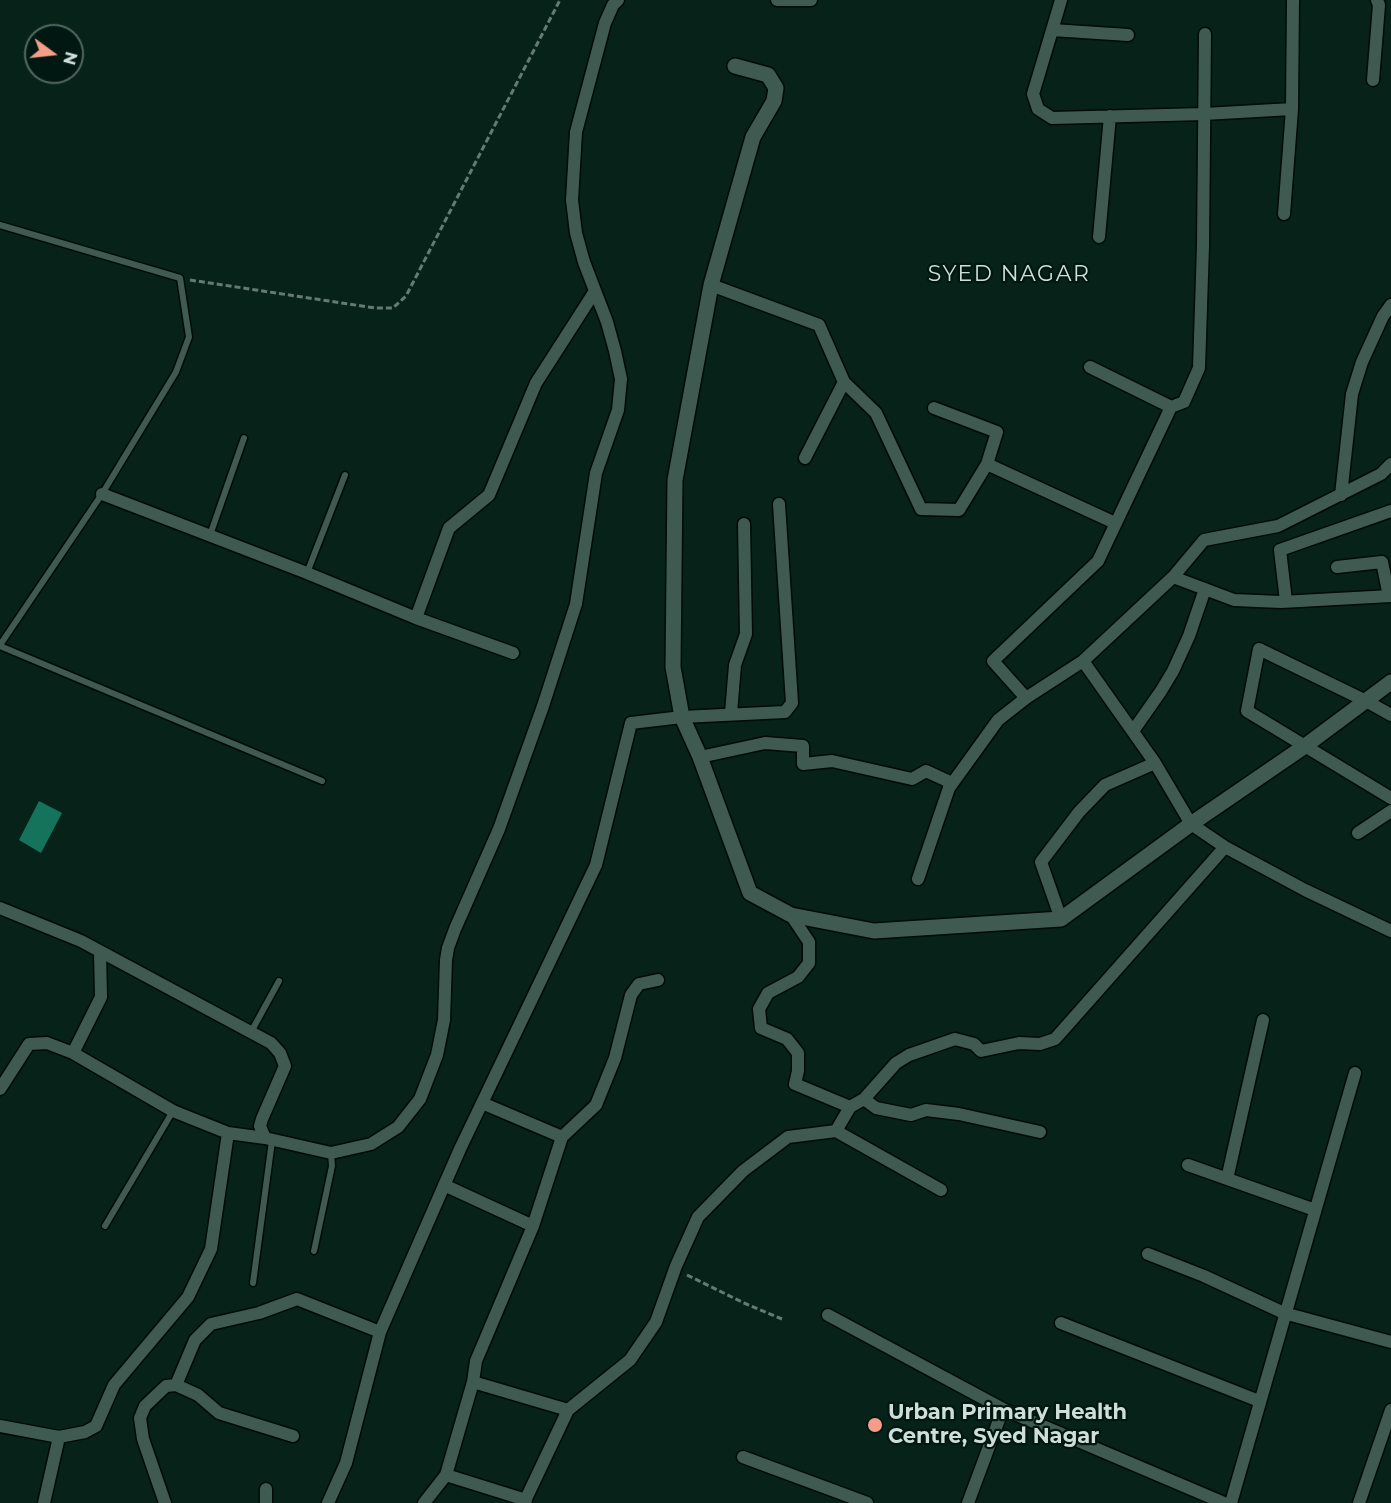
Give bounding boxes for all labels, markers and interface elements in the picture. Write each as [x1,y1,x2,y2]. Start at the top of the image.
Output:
north arrow [24,24,84,84]
text: N [59,50,81,67]
district label: SYED NAGAR [928,262,1090,288]
place label: Urban Primary Health Centre, Syed Nagar [888,1400,1127,1450]
marker: Urban Primary Health Centre, Syed Nagar [866,1416,884,1434]

